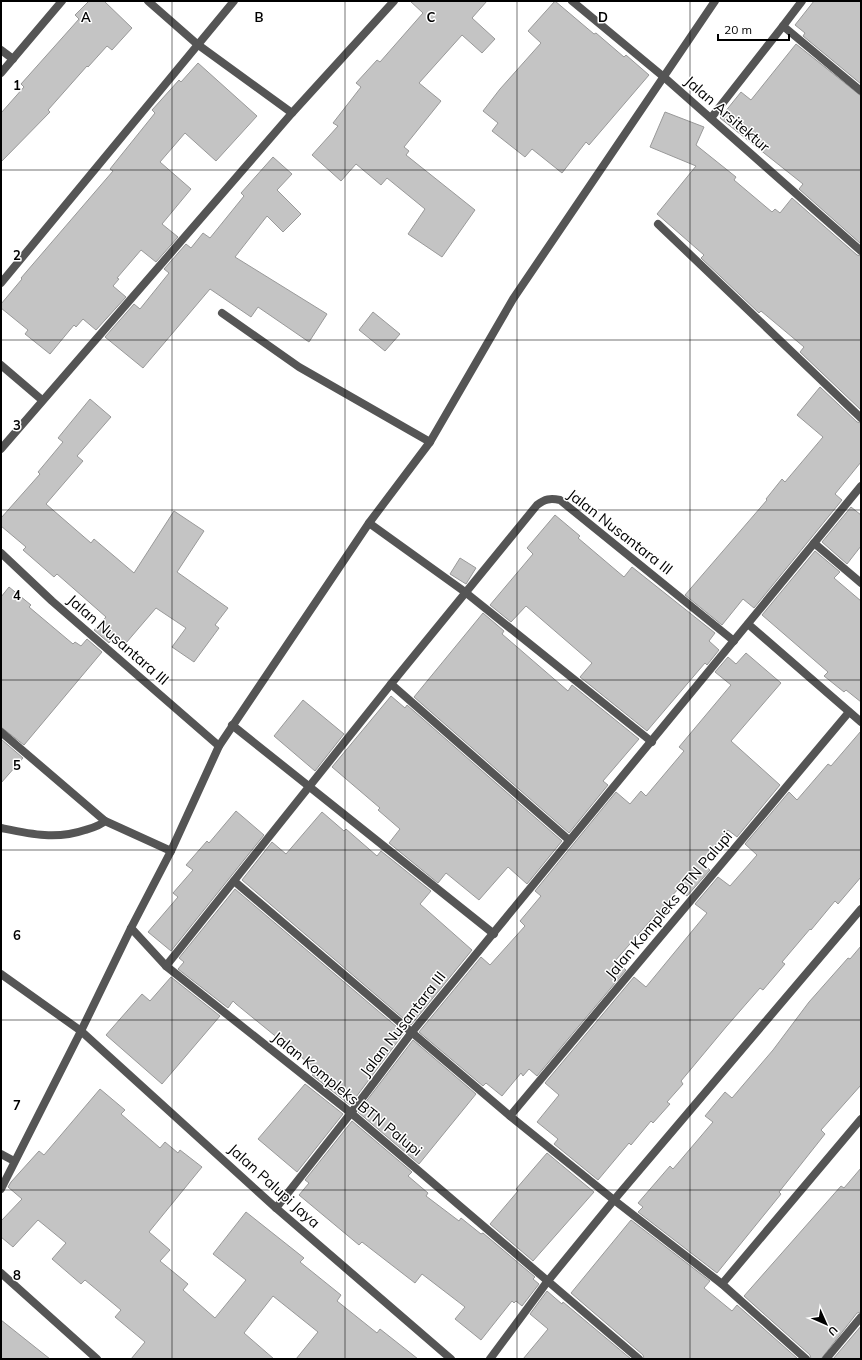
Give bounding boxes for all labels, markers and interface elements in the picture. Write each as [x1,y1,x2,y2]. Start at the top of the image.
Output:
text: A [81,9,91,25]
text: B [255,9,264,25]
text: C [427,9,436,25]
text: D [598,9,608,25]
scale bar [718,16,789,42]
text: 20 m [724,22,752,37]
street label: Jalan Arsitektur [681,71,774,156]
text: 1 [13,77,21,93]
text: 2 [13,247,21,263]
text: 3 [13,417,21,433]
street label: Jalan Nusantara III [564,485,677,579]
text: 4 [13,587,21,603]
street label: Jalan Nusantara III [64,590,173,689]
text: 5 [13,757,21,773]
street label: Jalan Kompleks BTN Palupi [601,827,736,983]
text: 6 [13,927,21,943]
street label: Jalan Nusantara III [356,967,450,1080]
street label: Jalan Kompleks BTN Palupi [269,1027,426,1160]
text: 7 [13,1097,21,1113]
street label: Jalan Palupi Jaya [225,1139,324,1232]
text: 8 [13,1267,21,1283]
north arrow [806,1304,846,1344]
text: U [825,1323,841,1339]

